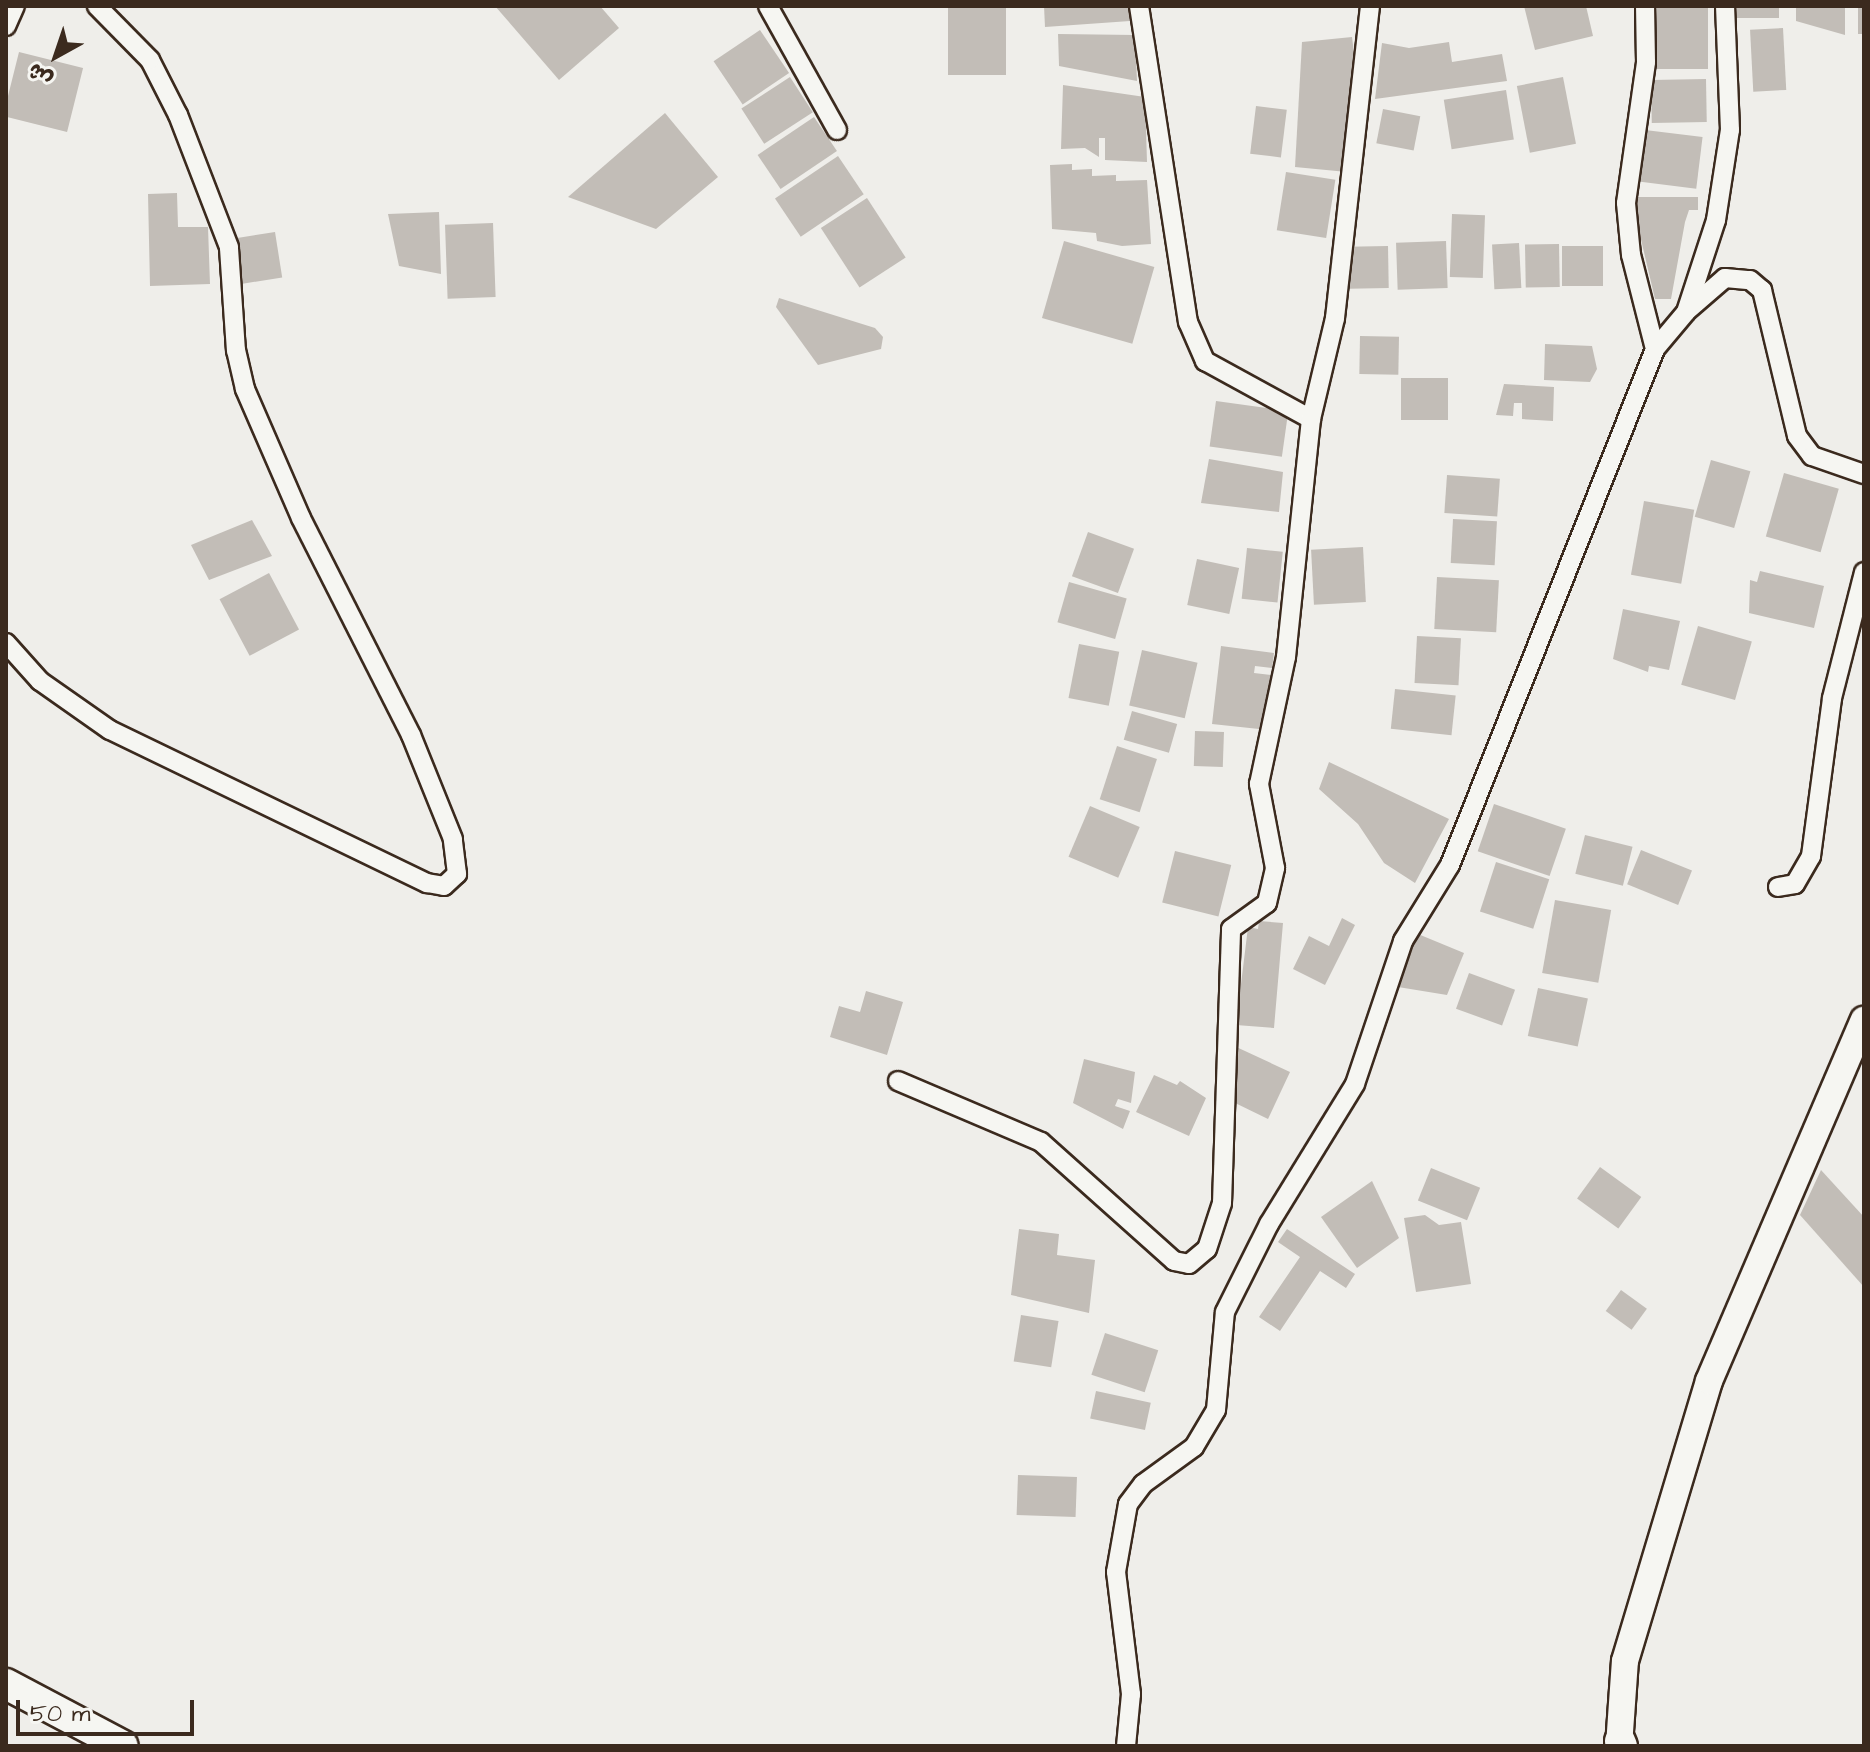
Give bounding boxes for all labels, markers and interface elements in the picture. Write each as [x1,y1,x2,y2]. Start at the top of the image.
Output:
north arrow [16,16,96,96]
text: ش [21,55,59,94]
scale bar [20,1684,198,1734]
text: 50 m [30,1697,90,1731]

